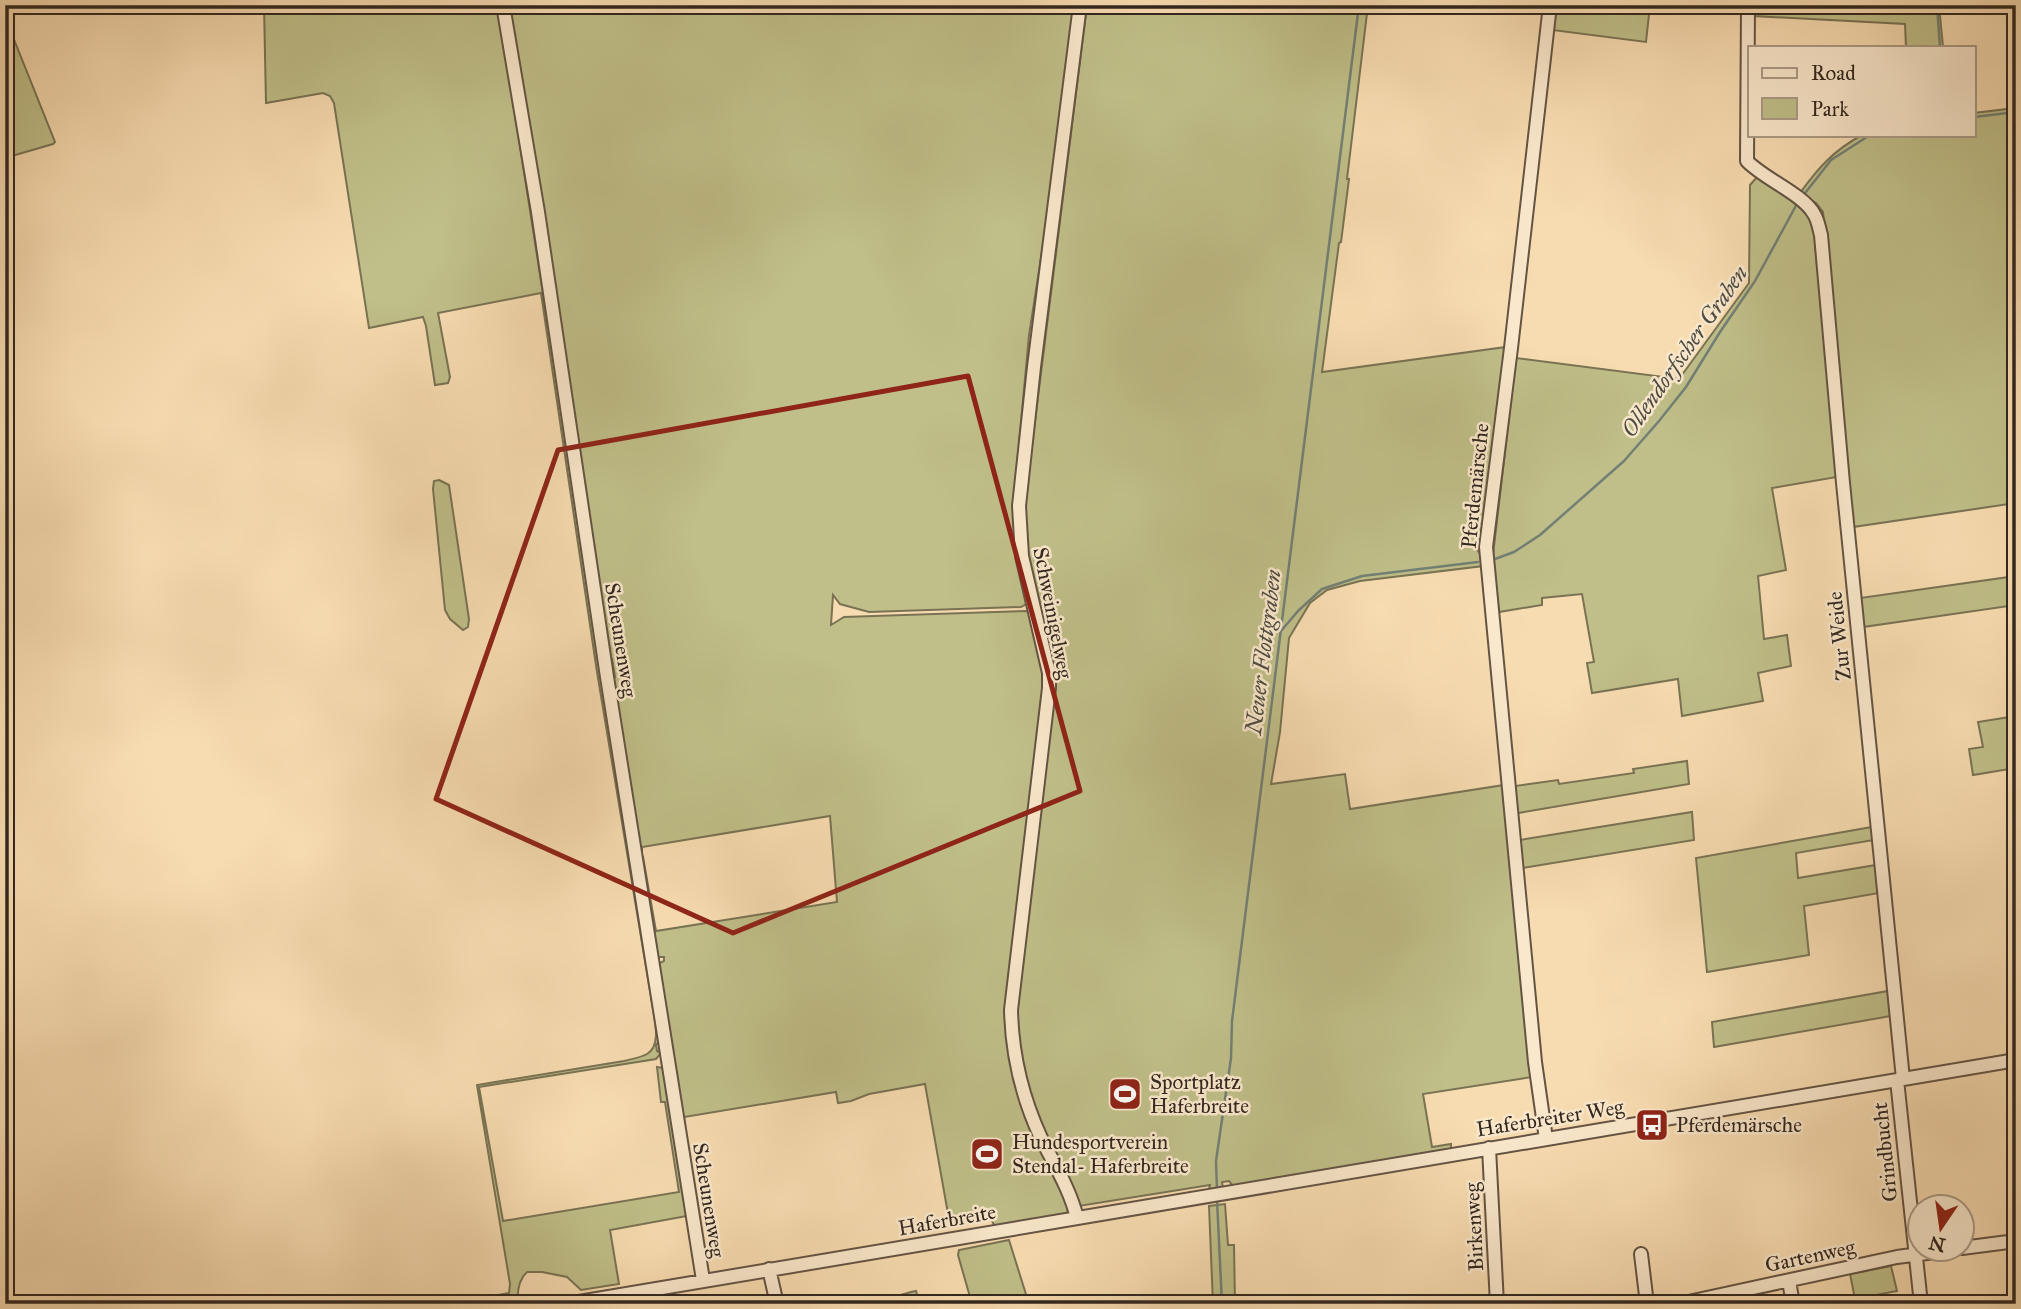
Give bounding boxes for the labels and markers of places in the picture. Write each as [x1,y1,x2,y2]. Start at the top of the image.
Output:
place label: Sportplatz Haferbreite [1150,1069,1249,1119]
sports icon: Sportplatz Haferbreite [1106,1075,1144,1113]
bus stop icon: Pferdemärsche [1633,1106,1671,1144]
place label: Pferdemärsche [1676,1112,1802,1138]
place label: Hundesportverein Stendal- Haferbreite [1012,1129,1189,1179]
sports icon: Hundesportverein Stendal- Haferbreite [968,1135,1006,1173]

